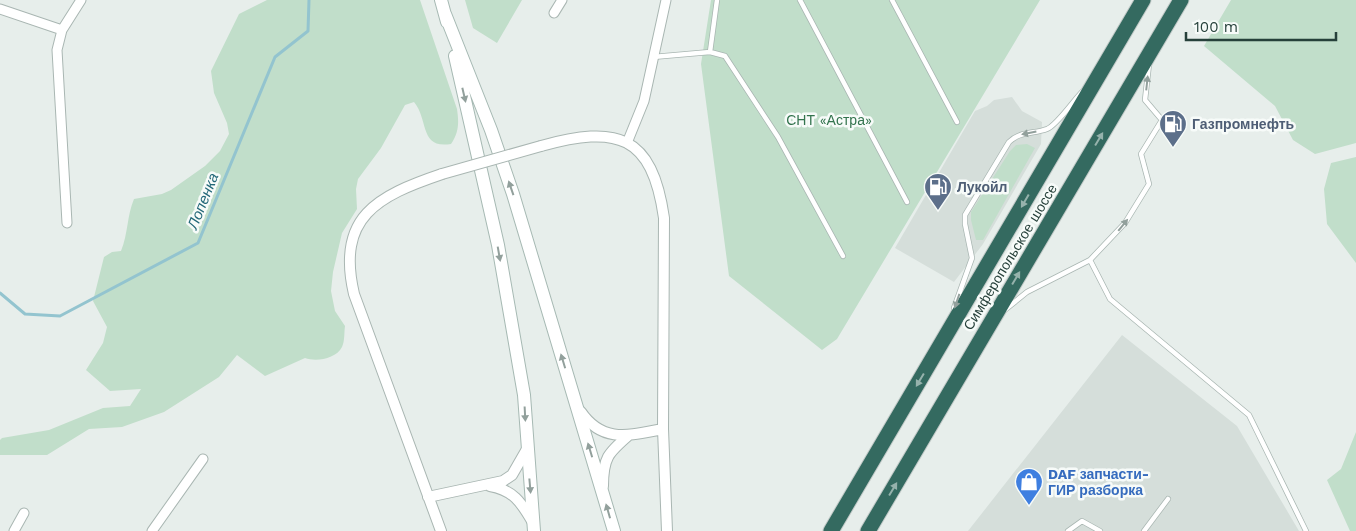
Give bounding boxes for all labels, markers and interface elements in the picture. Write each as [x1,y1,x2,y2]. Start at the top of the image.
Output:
scale bar [1186,10,1336,42]
text: 100 m [1194,18,1238,36]
one-way arrow [1143,75,1151,91]
one-way arrow [460,88,468,103]
fuel station icon: Газпромнефть [1158,109,1188,148]
park label: СНТ «Астра» [786,112,872,128]
place label: Газпромнефть [1192,116,1295,132]
one-way arrow [1021,129,1037,137]
one-way arrow [1095,132,1104,145]
water label: Лопенка [183,170,222,233]
fuel station icon: Лукойл [923,172,953,211]
place label: Лукойл [957,179,1007,195]
one-way arrow [507,181,514,196]
street label: Симферопольское шоссе [960,181,1060,333]
one-way arrow [1021,193,1029,208]
one-way arrow [1117,219,1128,232]
one-way arrow [496,246,504,262]
one-way arrow [1012,272,1021,285]
one-way arrow [953,294,961,309]
one-way arrow [559,353,567,368]
one-way arrow [915,373,924,386]
one-way arrow [521,406,529,422]
one-way arrow [586,442,594,457]
place label: DAF запчасти- ГИР разборка [1048,466,1149,498]
shop icon: DAF запчасти- ГИР разборка [1014,467,1044,506]
one-way arrow [526,479,534,495]
one-way arrow [889,482,897,496]
one-way arrow [604,504,612,519]

